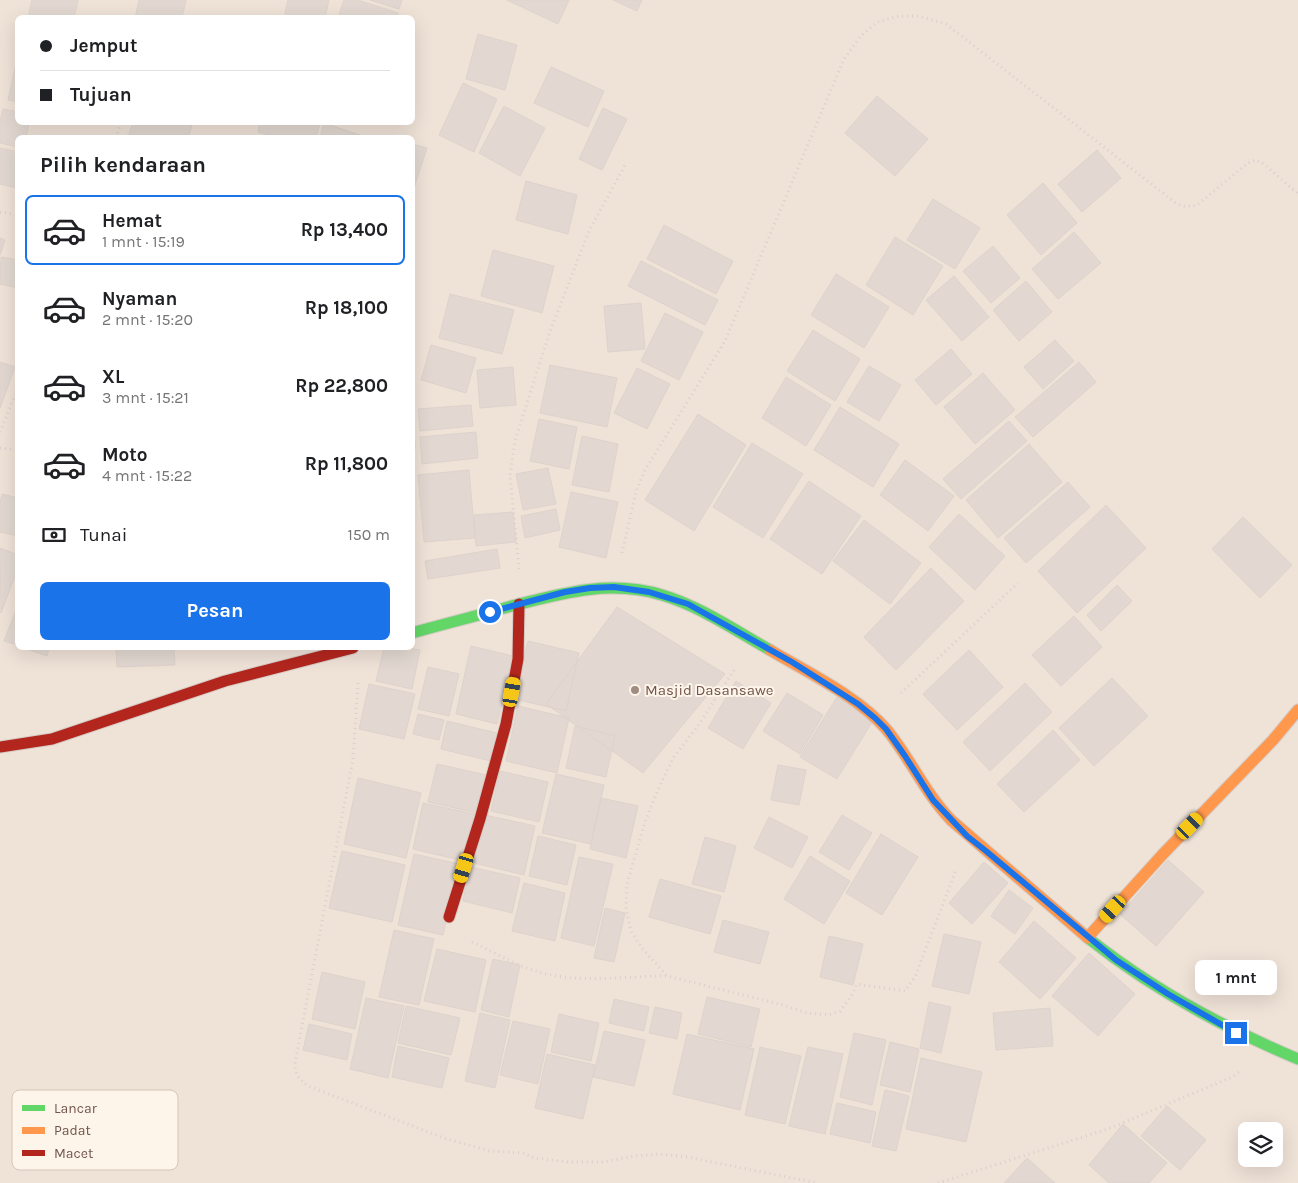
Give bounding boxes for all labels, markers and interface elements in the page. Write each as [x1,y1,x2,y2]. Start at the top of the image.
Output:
text: Jemput [70,35,138,57]
text: Tujuan [70,84,132,106]
text: Pilih kendaraan [40,152,206,178]
icon: car [42,208,87,253]
text: Hemat [102,210,162,232]
text: Rp 13,400 [301,219,388,241]
text: 1 mnt · 15:19 [102,232,185,251]
icon: car [42,286,87,331]
text: Nyaman [102,288,177,310]
text: Rp 18,100 [305,297,388,319]
text: 2 mnt · 15:20 [102,310,193,329]
icon: car [42,364,87,409]
text: XL [102,366,124,388]
text: Rp 22,800 [295,375,388,397]
text: 3 mnt · 15:21 [102,388,189,407]
icon: car [42,442,87,487]
text: Moto [102,444,148,466]
text: Rp 11,800 [305,453,388,475]
text: 4 mnt · 15:22 [102,466,192,485]
icon: cash [40,521,68,549]
text: Tunai [80,524,127,546]
text: 150 m [347,525,390,544]
button: Pesan [40,582,390,640]
route start [479,601,501,623]
car [502,676,521,708]
place label: Masjid Dasansawe [645,681,774,699]
marker: Masjid Dasansawe [629,684,641,696]
car [1174,810,1205,842]
car [452,851,475,885]
car [1097,893,1128,925]
callout: 1 mnt [1195,960,1277,996]
text: 1 mnt [1215,968,1257,987]
route end [1225,1022,1247,1044]
legend [12,1090,178,1170]
text: Lancar [54,1100,98,1117]
text: Padat [54,1122,91,1139]
map controls [1238,1122,1283,1167]
button: layers [1238,1122,1283,1167]
text: Macet [54,1145,93,1162]

